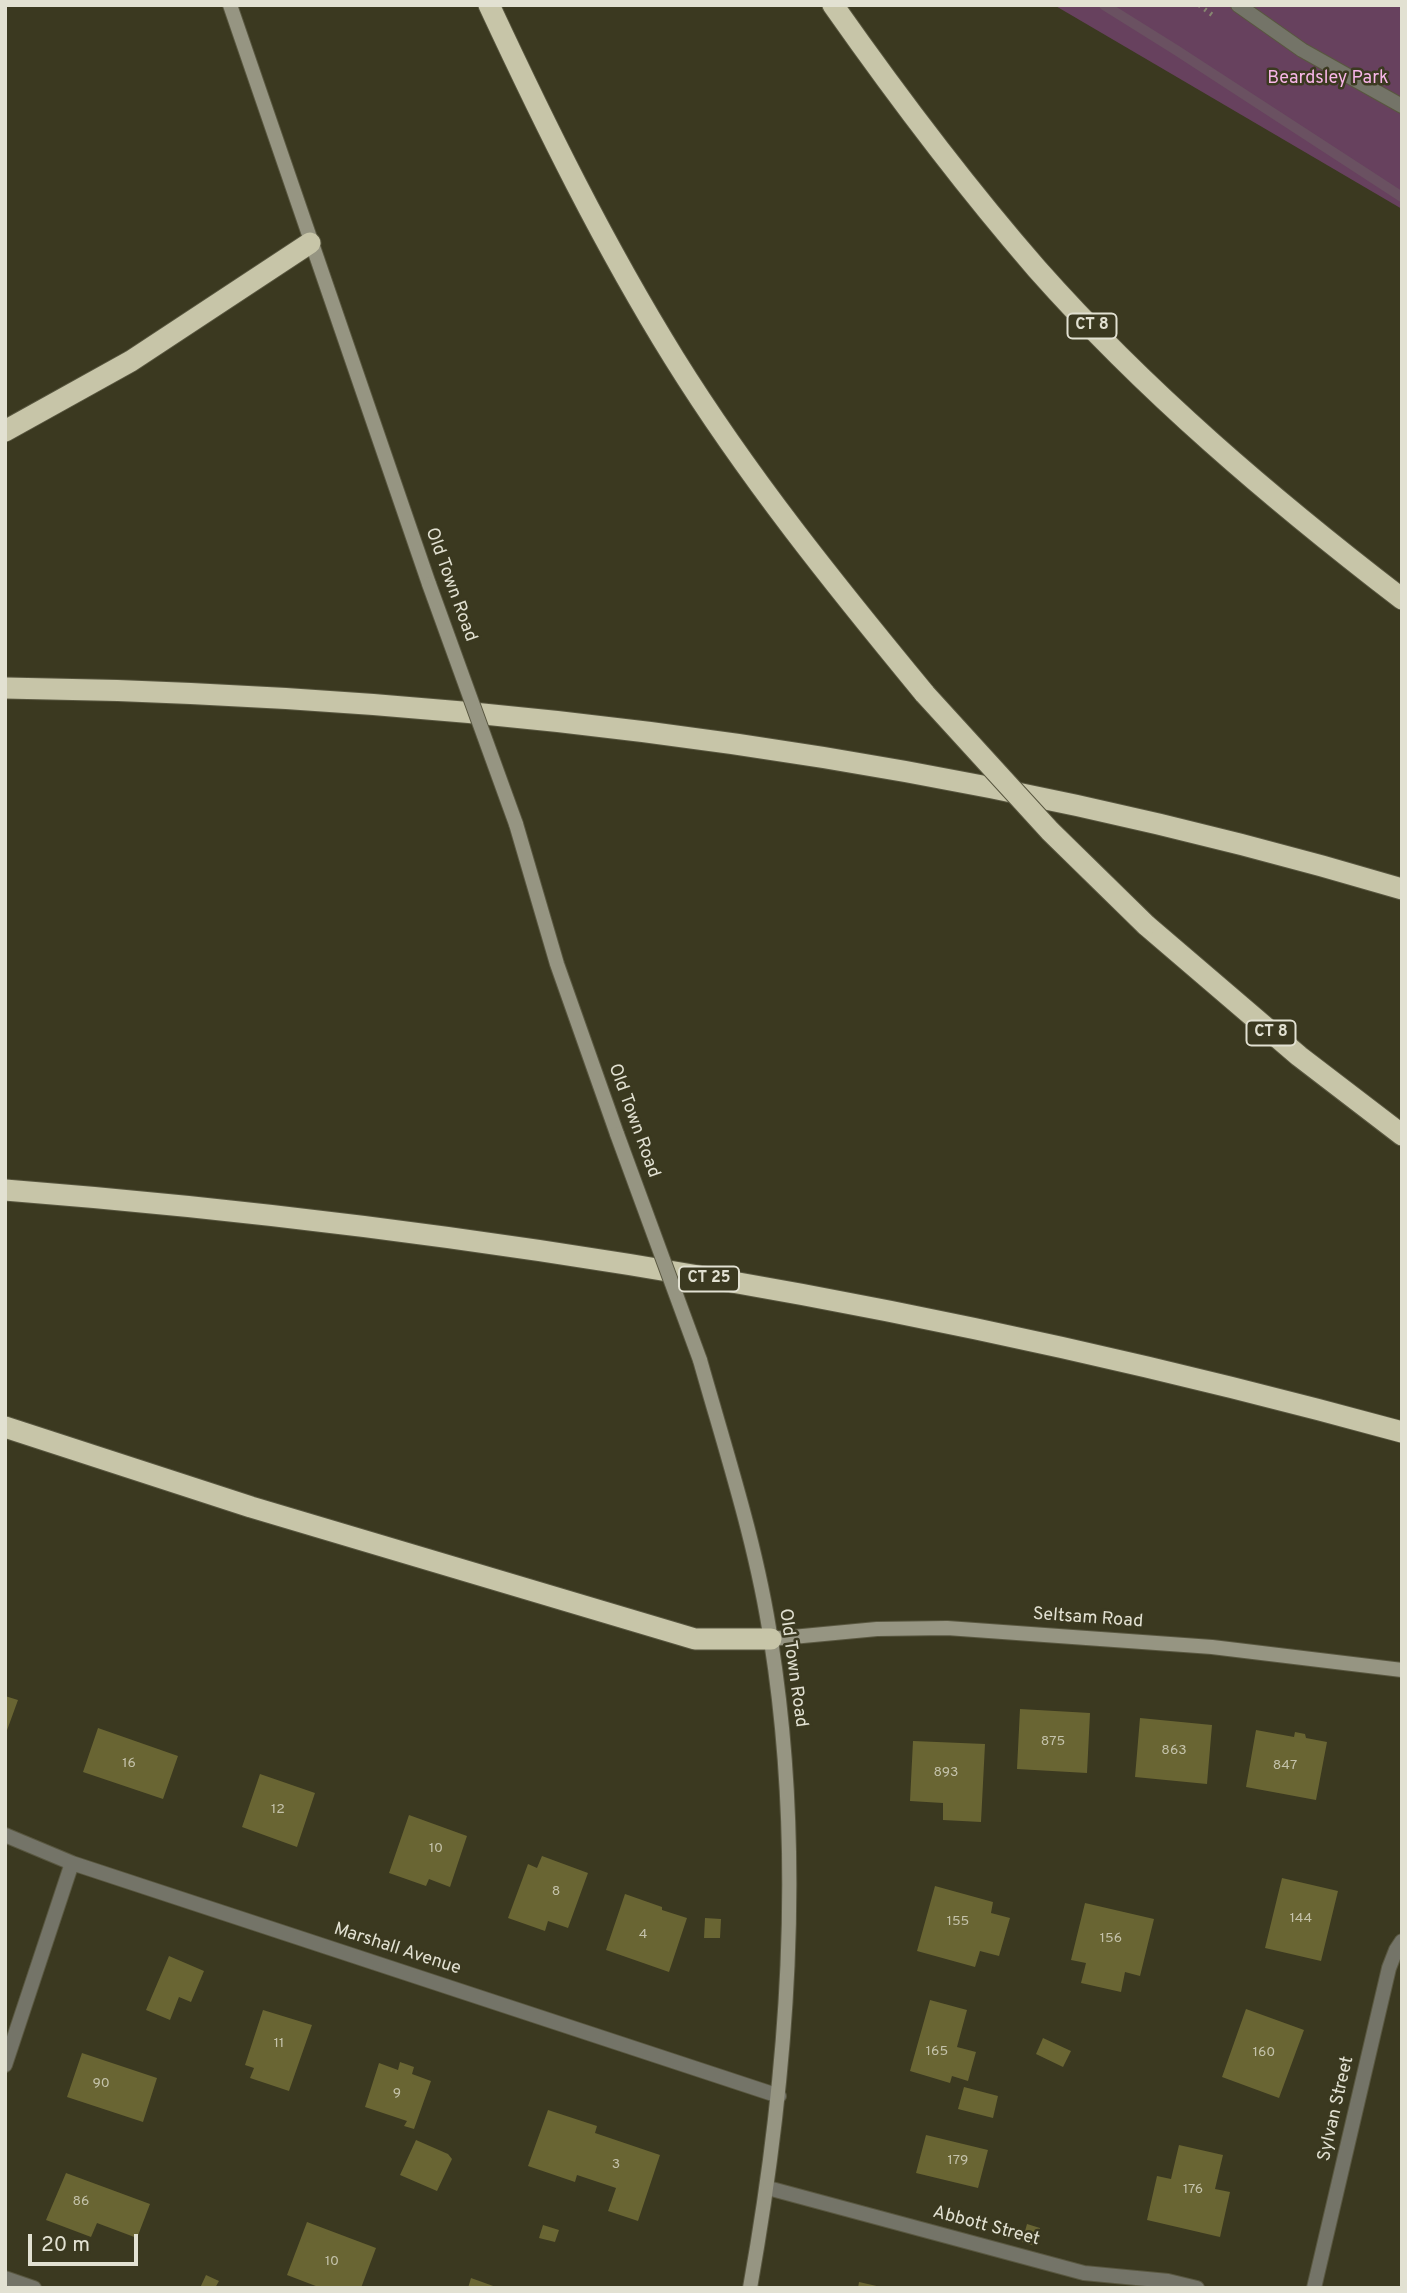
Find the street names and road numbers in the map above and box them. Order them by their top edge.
road number: CT 8 [1068,314,1116,338]
street label: Old Town Road [419,525,481,645]
road number: CT 8 [1246,1021,1296,1046]
street label: Old Town Road [602,1061,664,1181]
road number: CT 25 [679,1266,739,1292]
street label: Seltsam Road [1032,1604,1144,1634]
street label: Old Town Road [773,1607,811,1729]
street label: Marshall Avenue [331,1919,463,1981]
street label: Sylvan Street [1314,2054,1360,2164]
street label: Abbott Street [930,2202,1042,2252]

